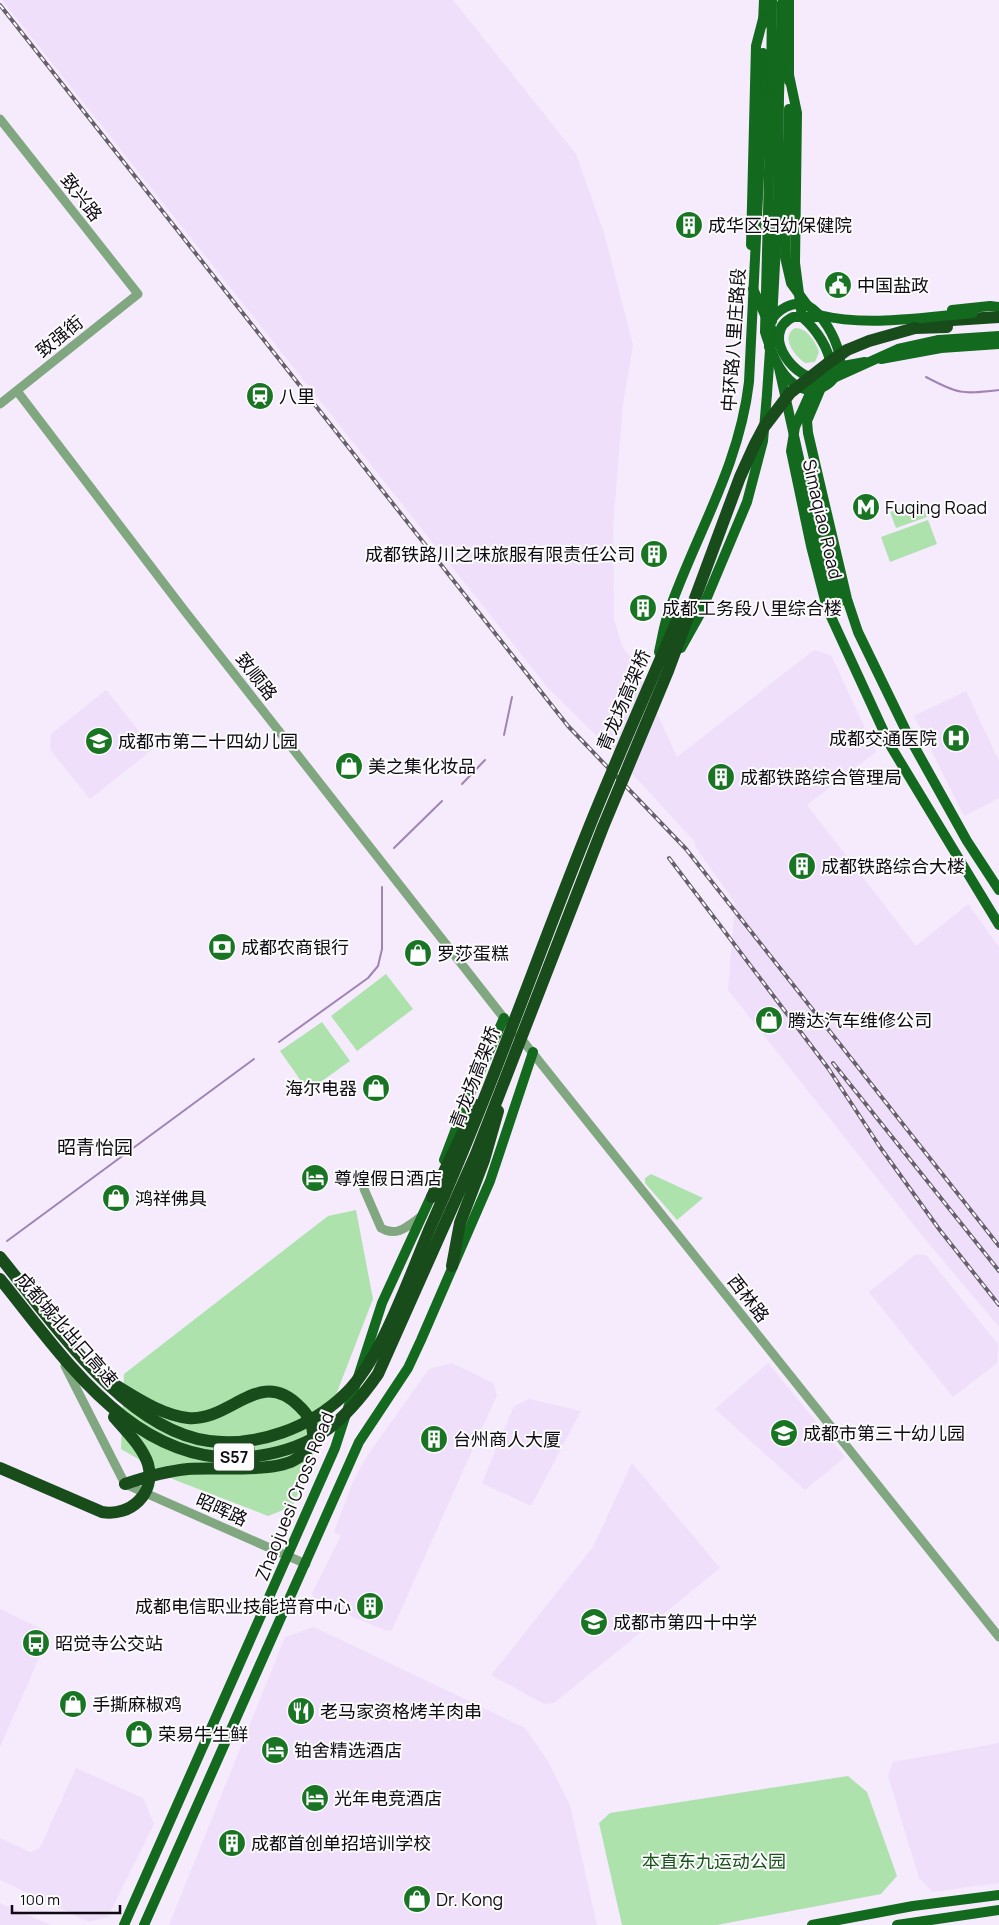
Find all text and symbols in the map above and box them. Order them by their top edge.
street label: 致兴路 [56,168,108,226]
building icon: 成华区妇幼保健院 [674,210,704,240]
place label: 成华区妇幼保健院 [708,213,852,237]
street label: 中环路八里庄路段 [716,267,750,413]
public building icon: 中国盐政 [823,270,853,300]
place label: 中国盐政 [857,273,929,297]
street label: 致强街 [30,310,88,362]
station icon: 八里 [245,381,275,411]
place label: 八里 [279,384,315,408]
street label: Simaqiao Road [798,457,848,581]
metro station icon: Fuqing Road [851,492,881,522]
place label: Fuqing Road [885,495,987,519]
building icon: 成都铁路川之味旅服有限责任公司 [639,539,669,569]
place label: 成都铁路川之味旅服有限责任公司 [365,542,635,566]
building icon: 成都工务段八里综合楼 [628,593,658,623]
place label: 成都工务段八里综合楼 [662,596,842,620]
street label: 青龙场高架桥 [591,646,655,754]
street label: 致顺路 [231,647,283,705]
hospital icon: 成都交通医院 [941,723,971,753]
school or university icon: 成都市第二十四幼儿园 [84,726,114,756]
place label: 成都交通医院 [829,726,937,750]
place label: 成都市第二十四幼儿园 [118,729,298,753]
shop icon: 美之集化妆品 [334,751,364,781]
place label: 美之集化妆品 [368,754,476,778]
building icon: 成都铁路综合管理局 [706,762,736,792]
place label: 成都铁路综合管理局 [740,765,902,789]
building icon: 成都铁路综合大楼 [787,851,817,881]
place label: 成都铁路综合大楼 [821,854,965,878]
bank icon: 成都农商银行 [207,932,237,962]
place label: 成都农商银行 [241,935,349,959]
shop icon: 罗莎蛋糕 [403,938,433,968]
place label: 罗莎蛋糕 [437,941,509,965]
shop icon: 腾达汽车维修公司 [754,1005,784,1035]
place label: 腾达汽车维修公司 [788,1008,932,1032]
street label: 青龙场高架桥 [443,1022,505,1132]
shop icon: 海尔电器 [361,1073,391,1103]
place label: 海尔电器 [285,1076,357,1100]
district label: 昭青怡园 [57,1134,133,1160]
hotel icon: 尊煌假日酒店 [300,1163,330,1193]
place label: 尊煌假日酒店 [334,1166,442,1190]
shop icon: 鸿祥佛具 [101,1183,131,1213]
place label: 鸿祥佛具 [135,1186,207,1210]
street label: 成都城北出口高速 [11,1267,123,1391]
street label: 西林路 [723,1269,775,1327]
street label: Zhaojuesi Cross Road [249,1408,339,1584]
school or university icon: 成都市第三十幼儿园 [769,1418,799,1448]
place label: 成都市第三十幼儿园 [803,1421,965,1445]
building icon: 台州商人大厦 [419,1424,449,1454]
place label: 台州商人大厦 [453,1427,561,1451]
road number: S57 [214,1444,254,1470]
street label: 昭晖路 [192,1487,252,1531]
building icon: 成都电信职业技能培育中心 [355,1591,385,1621]
place label: 成都电信职业技能培育中心 [135,1594,351,1618]
school or university icon: 成都市第四十中学 [579,1607,609,1637]
place label: 成都市第四十中学 [613,1610,757,1634]
bus stop icon: 昭觉寺公交站 [21,1628,51,1658]
place label: 昭觉寺公交站 [55,1631,163,1655]
shop icon: 手撕麻椒鸡 [58,1689,88,1719]
place label: 手撕麻椒鸡 [92,1692,182,1716]
restaurant icon: 老马家资格烤羊肉串 [286,1696,316,1726]
place label: 老马家资格烤羊肉串 [320,1699,482,1723]
shop icon: 荣易牛生鲜 [124,1719,154,1749]
place label: 荣易牛生鲜 [158,1722,248,1746]
hotel icon: 铂舍精选酒店 [260,1735,290,1765]
place label: 铂舍精选酒店 [294,1738,402,1762]
hotel icon: 光年电竞酒店 [300,1783,330,1813]
place label: 光年电竞酒店 [334,1786,442,1810]
building icon: 成都首创单招培训学校 [217,1828,247,1858]
place label: 成都首创单招培训学校 [251,1831,431,1855]
park label: 本直东九运动公园 [642,1849,786,1873]
scale bar [12,1882,120,1914]
shop icon: Dr. Kong [402,1884,432,1914]
place label: Dr. Kong [436,1887,503,1911]
text: 100 m [20,1889,60,1910]

